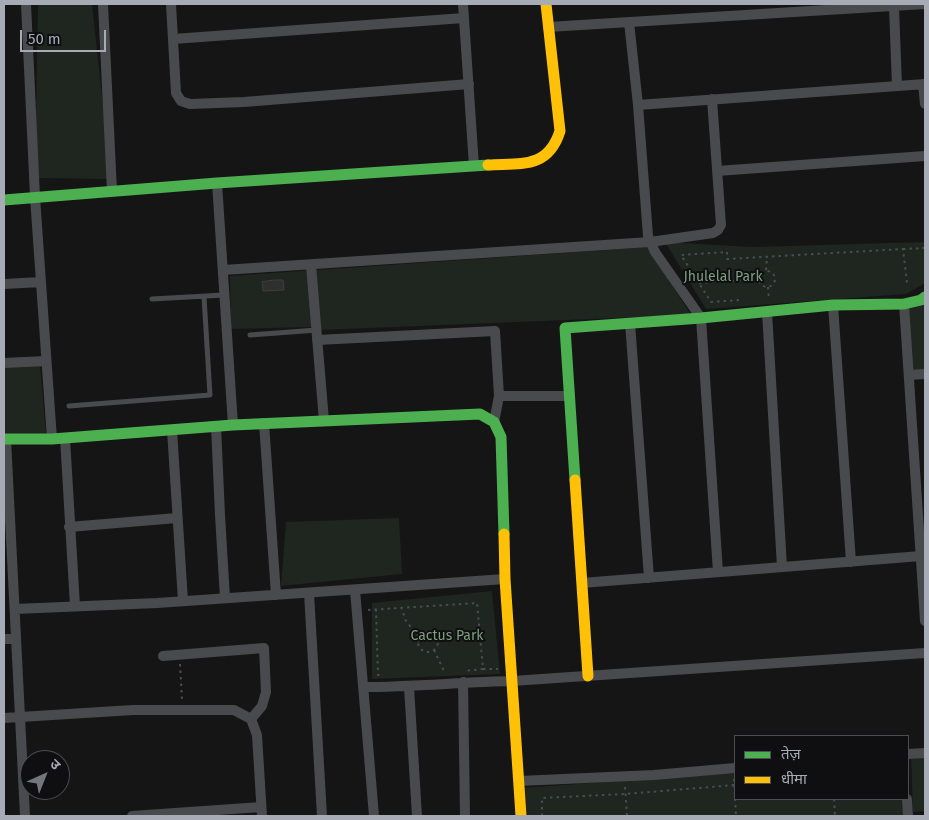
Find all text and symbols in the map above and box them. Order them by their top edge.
scale bar [22,20,109,52]
text: 50 m [28,30,61,48]
park label: Jhulelal Park [683,269,763,285]
park label: Cactus Park [410,628,484,644]
legend [734,735,909,800]
text: तेज़ [781,745,801,763]
north arrow [20,750,70,800]
text: उ [46,756,64,774]
text: धीमा [781,770,807,788]

